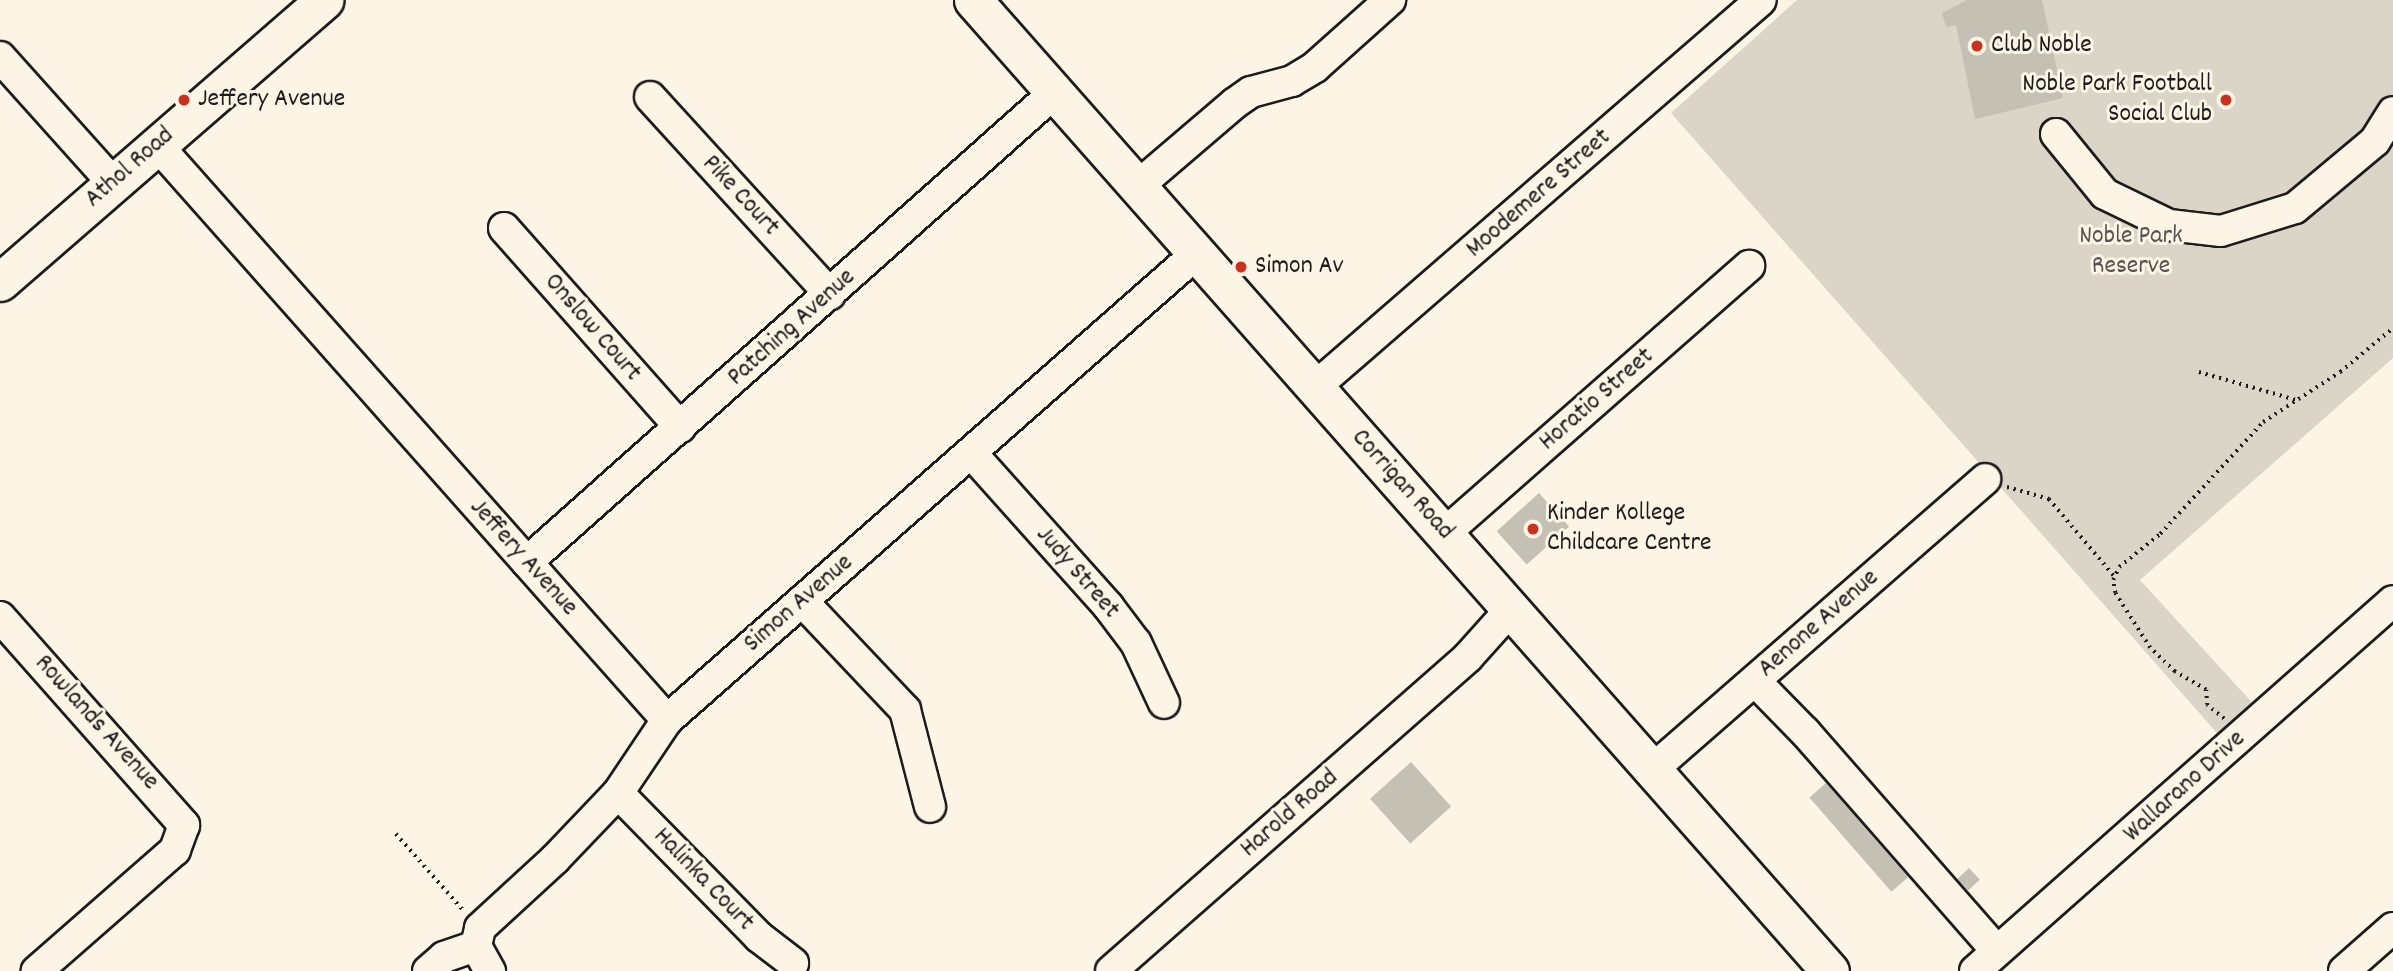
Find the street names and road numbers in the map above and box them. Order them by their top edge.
street label: Athol Road [79,121,181,215]
street label: Moodemere Street [1460,123,1618,265]
street label: Pike Court [695,149,785,243]
street label: Patching Avenue [722,262,862,394]
street label: Onslow Court [537,268,647,388]
street label: Horatio Street [1533,342,1661,458]
street label: Corrigan Road [1344,423,1460,547]
street label: Jeffery Avenue [462,493,584,623]
street label: Judy Street [1028,520,1126,626]
street label: Simon Avenue [738,548,860,660]
street label: Aenone Avenue [1752,563,1886,685]
street label: Rowlands Avenue [27,649,165,797]
street label: Wallarano Drive [2118,724,2252,850]
street label: Harold Road [1235,763,1345,865]
street label: Halinka Court [646,822,760,938]

